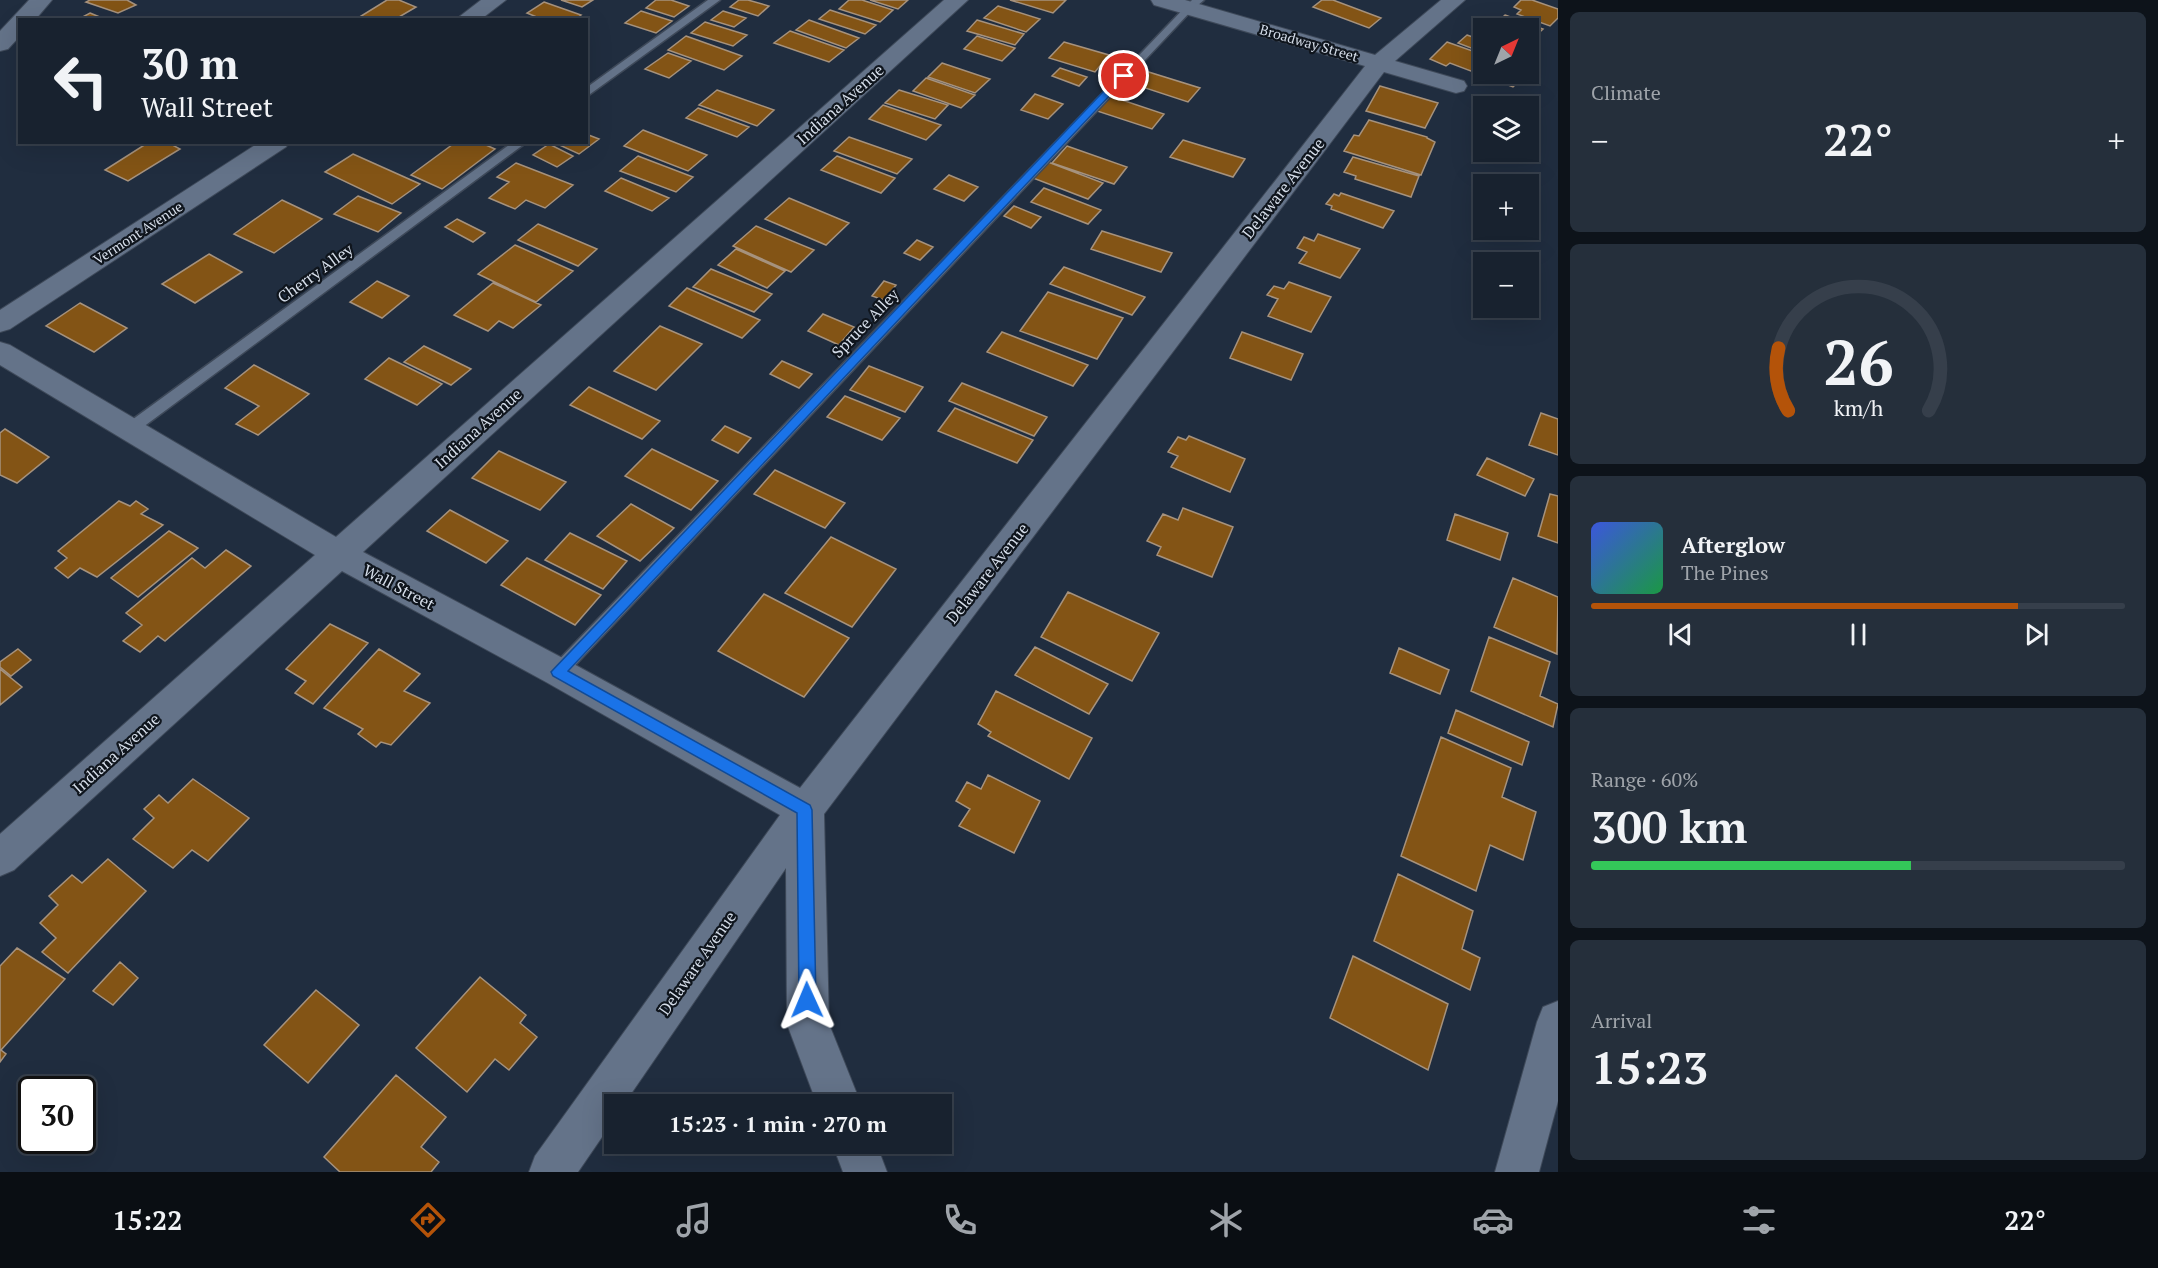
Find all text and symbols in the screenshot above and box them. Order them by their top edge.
north arrow [1473,18,1539,84]
map controls [1473,18,1539,318]
street label: Broadway Street [1258,19,1361,66]
text: 30 m [141,35,239,91]
icon: left [42,42,120,120]
pin [1098,50,1149,101]
street label: Indiana Avenue [792,59,888,149]
icon: arrive [1107,59,1140,92]
text: Climate [1591,79,1661,106]
text: Wall Street [141,89,273,125]
button: layers [1473,96,1539,162]
text: 22° [1823,109,1893,169]
text: − [1591,119,1609,162]
text: + [2107,119,2125,162]
street label: Delaware Avenue [1237,133,1329,243]
button: + [1473,174,1539,240]
street label: Vermont Avenue [89,197,186,269]
street label: Cherry Alley [273,238,358,308]
button: − [1473,252,1539,318]
street label: Spruce Alley [826,283,904,362]
text: 26 [1823,320,1893,403]
street label: Indiana Avenue [430,383,526,473]
text: km/h [1833,394,1883,422]
street label: Delaware Avenue [941,518,1033,628]
text: Afterglow [1681,530,1785,559]
street label: Wall Street [359,559,439,615]
text: The Pines [1681,559,1769,586]
icon: previous [1664,618,1697,651]
icon: pause [1842,618,1875,651]
icon: next [2020,618,2053,651]
street label: Indiana Avenue [68,708,164,798]
text: Range · 60% [1591,766,1698,793]
text: 300 km [1591,796,1747,856]
street label: Delaware Avenue [653,907,741,1019]
position arrow [775,968,839,1032]
text: Arrival [1591,1007,1652,1034]
text: 15:23 [1591,1037,1708,1097]
speed limit sign: 30 [18,1076,96,1154]
text: 15:23 · 1 min · 270 m [669,1109,887,1138]
icon: directions [407,1199,449,1241]
icon: music [673,1199,715,1241]
icon: phone [939,1199,981,1241]
icon: climate [1205,1199,1247,1241]
icon: car [1472,1199,1514,1241]
icon: filters [1738,1199,1780,1241]
text: 15:22 [112,1202,182,1238]
text: 22° [2004,1202,2046,1238]

